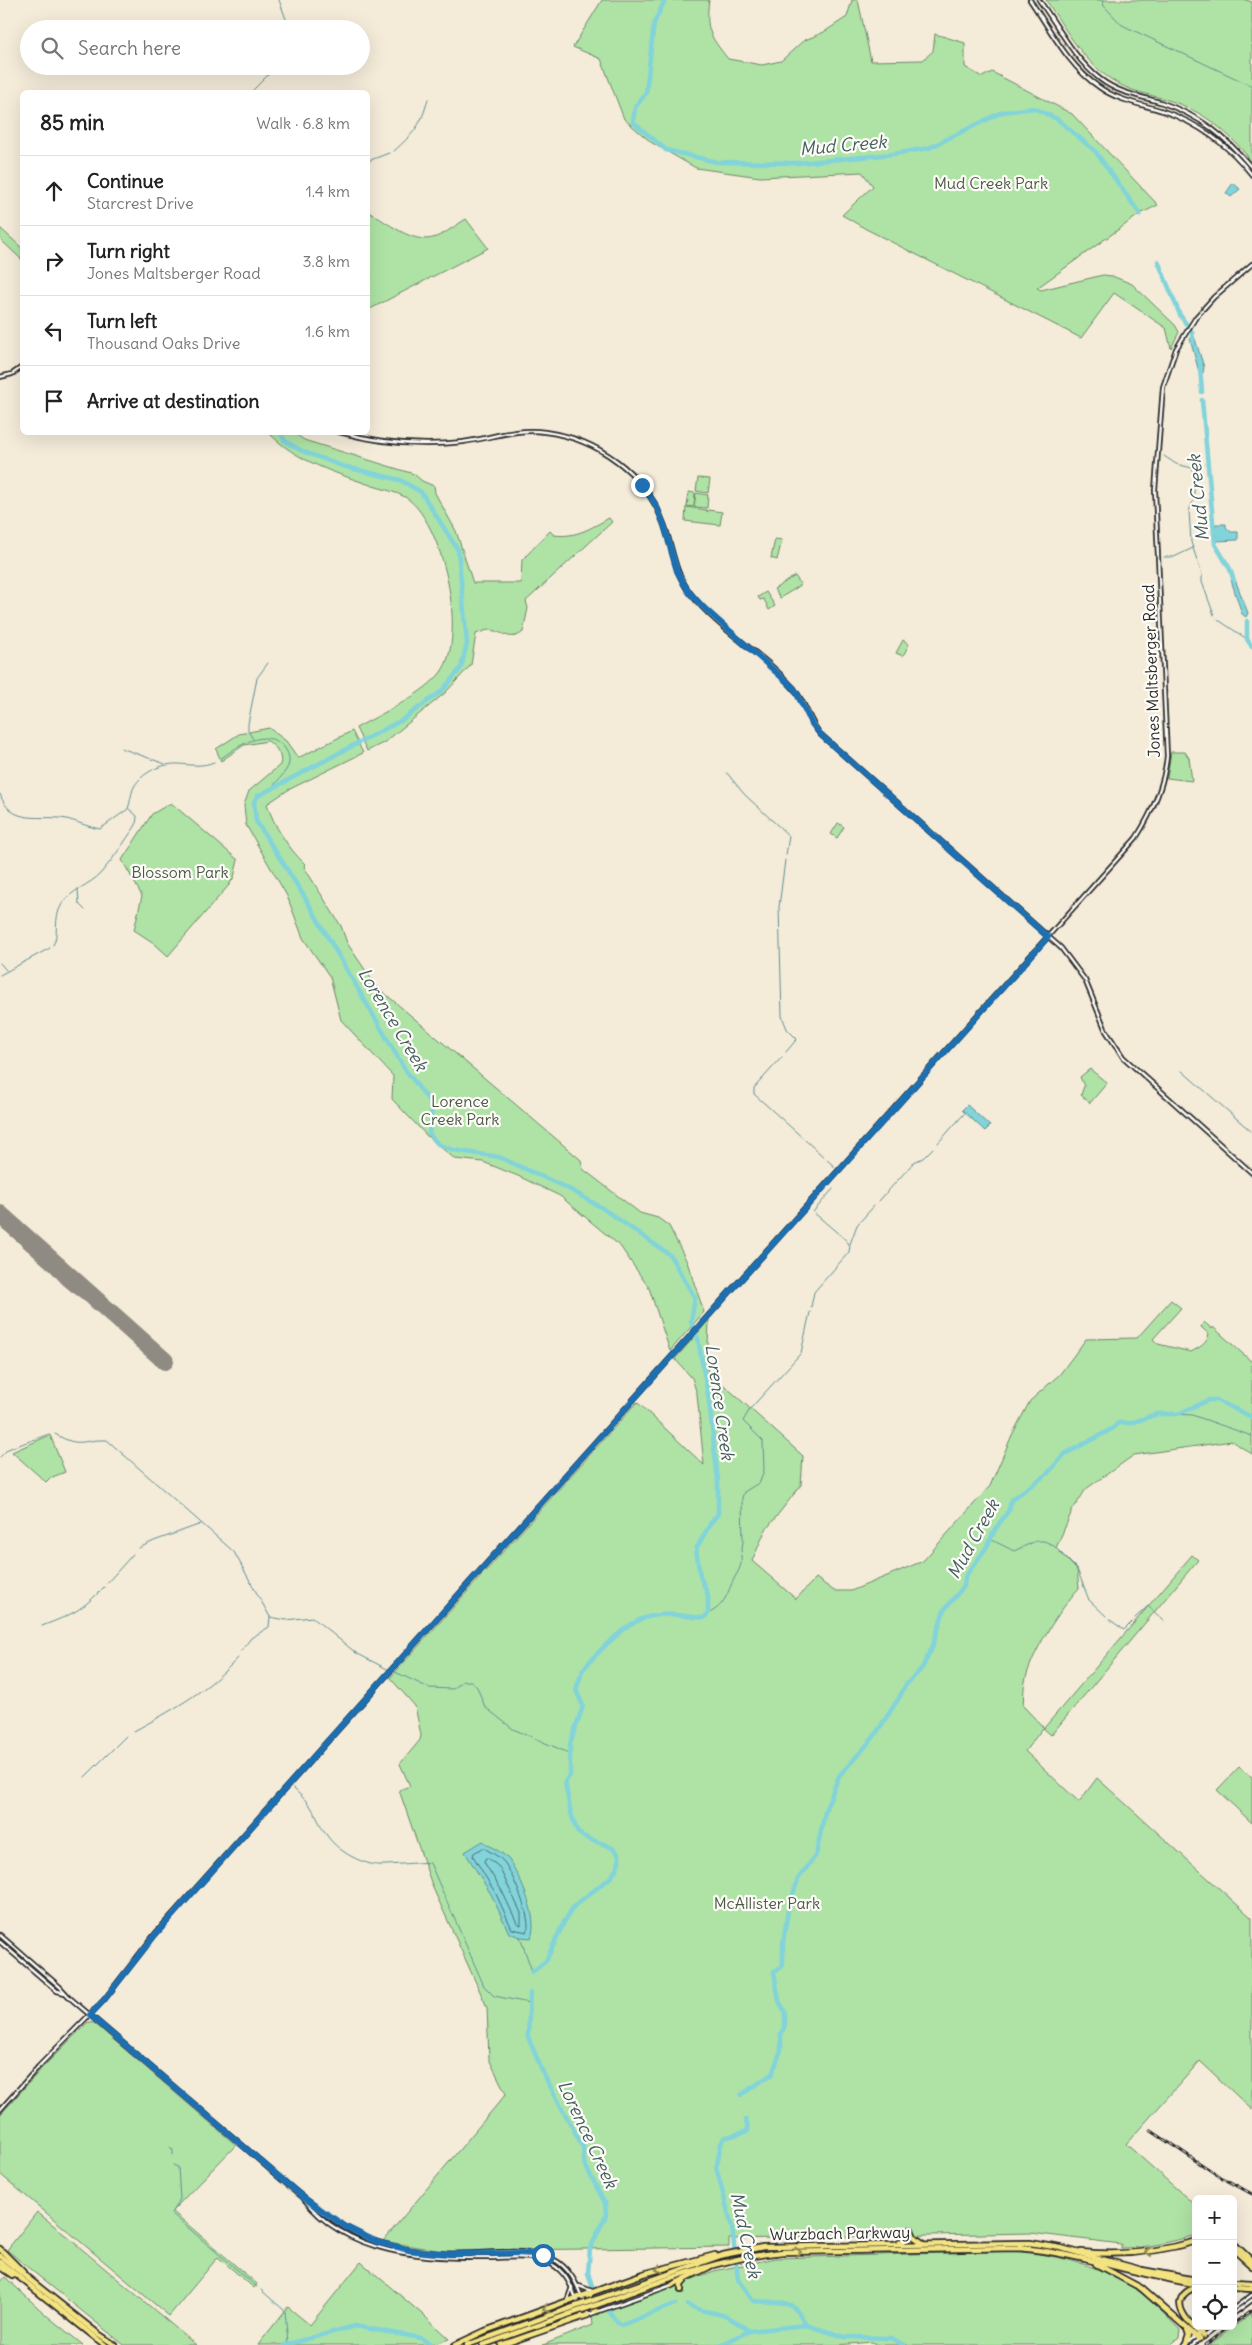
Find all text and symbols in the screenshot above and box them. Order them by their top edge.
search box [20,20,370,75]
icon: search [38,34,66,62]
text: Search here [78,36,181,60]
text: 85 min [40,109,104,136]
text: Walk · 6.8 km [256,113,350,133]
water label: Mud Creek [799,130,889,160]
text: Continue [87,169,164,193]
park label: Mud Creek Park [934,173,1048,193]
icon: ahead [40,177,68,205]
text: 1.4 km [305,181,350,201]
text: Starcrest Drive [87,193,194,213]
text: Turn right [87,239,170,263]
icon: right [40,247,68,275]
text: 3.8 km [302,251,350,271]
text: Jones Maltsberger Road [87,263,261,283]
text: Turn left [87,309,157,333]
icon: left [40,317,68,345]
text: 1.6 km [305,321,350,341]
text: Thousand Oaks Drive [87,333,240,353]
icon: arrive [40,387,68,415]
text: Arrive at destination [87,389,260,413]
water label: Mud Creek [1182,452,1214,542]
route end [631,474,654,497]
street label: Jones Maltsberger Road [1138,584,1164,758]
park label: Blossom Park [131,862,229,882]
water label: Lorence Creek [353,963,434,1076]
park label: Lorence Creek Park [421,1091,499,1129]
water label: Lorence Creek [700,1343,740,1463]
water label: Mud Creek [942,1494,1005,1583]
park label: McAllister Park [714,1893,820,1913]
water label: Lorence Creek [553,2076,624,2193]
water label: Mud Creek [726,2190,767,2282]
map controls [1192,2195,1237,2330]
button: + [1192,2195,1237,2240]
street label: Wurzbach Parkway [770,2222,910,2244]
button: − [1192,2240,1237,2285]
route start [532,2244,555,2267]
one-way arrow [1144,2246,1152,2257]
one-way arrow [794,2247,802,2257]
one-way arrow [655,2264,664,2274]
button: locate [1192,2285,1237,2330]
one-way arrow [543,2303,551,2313]

